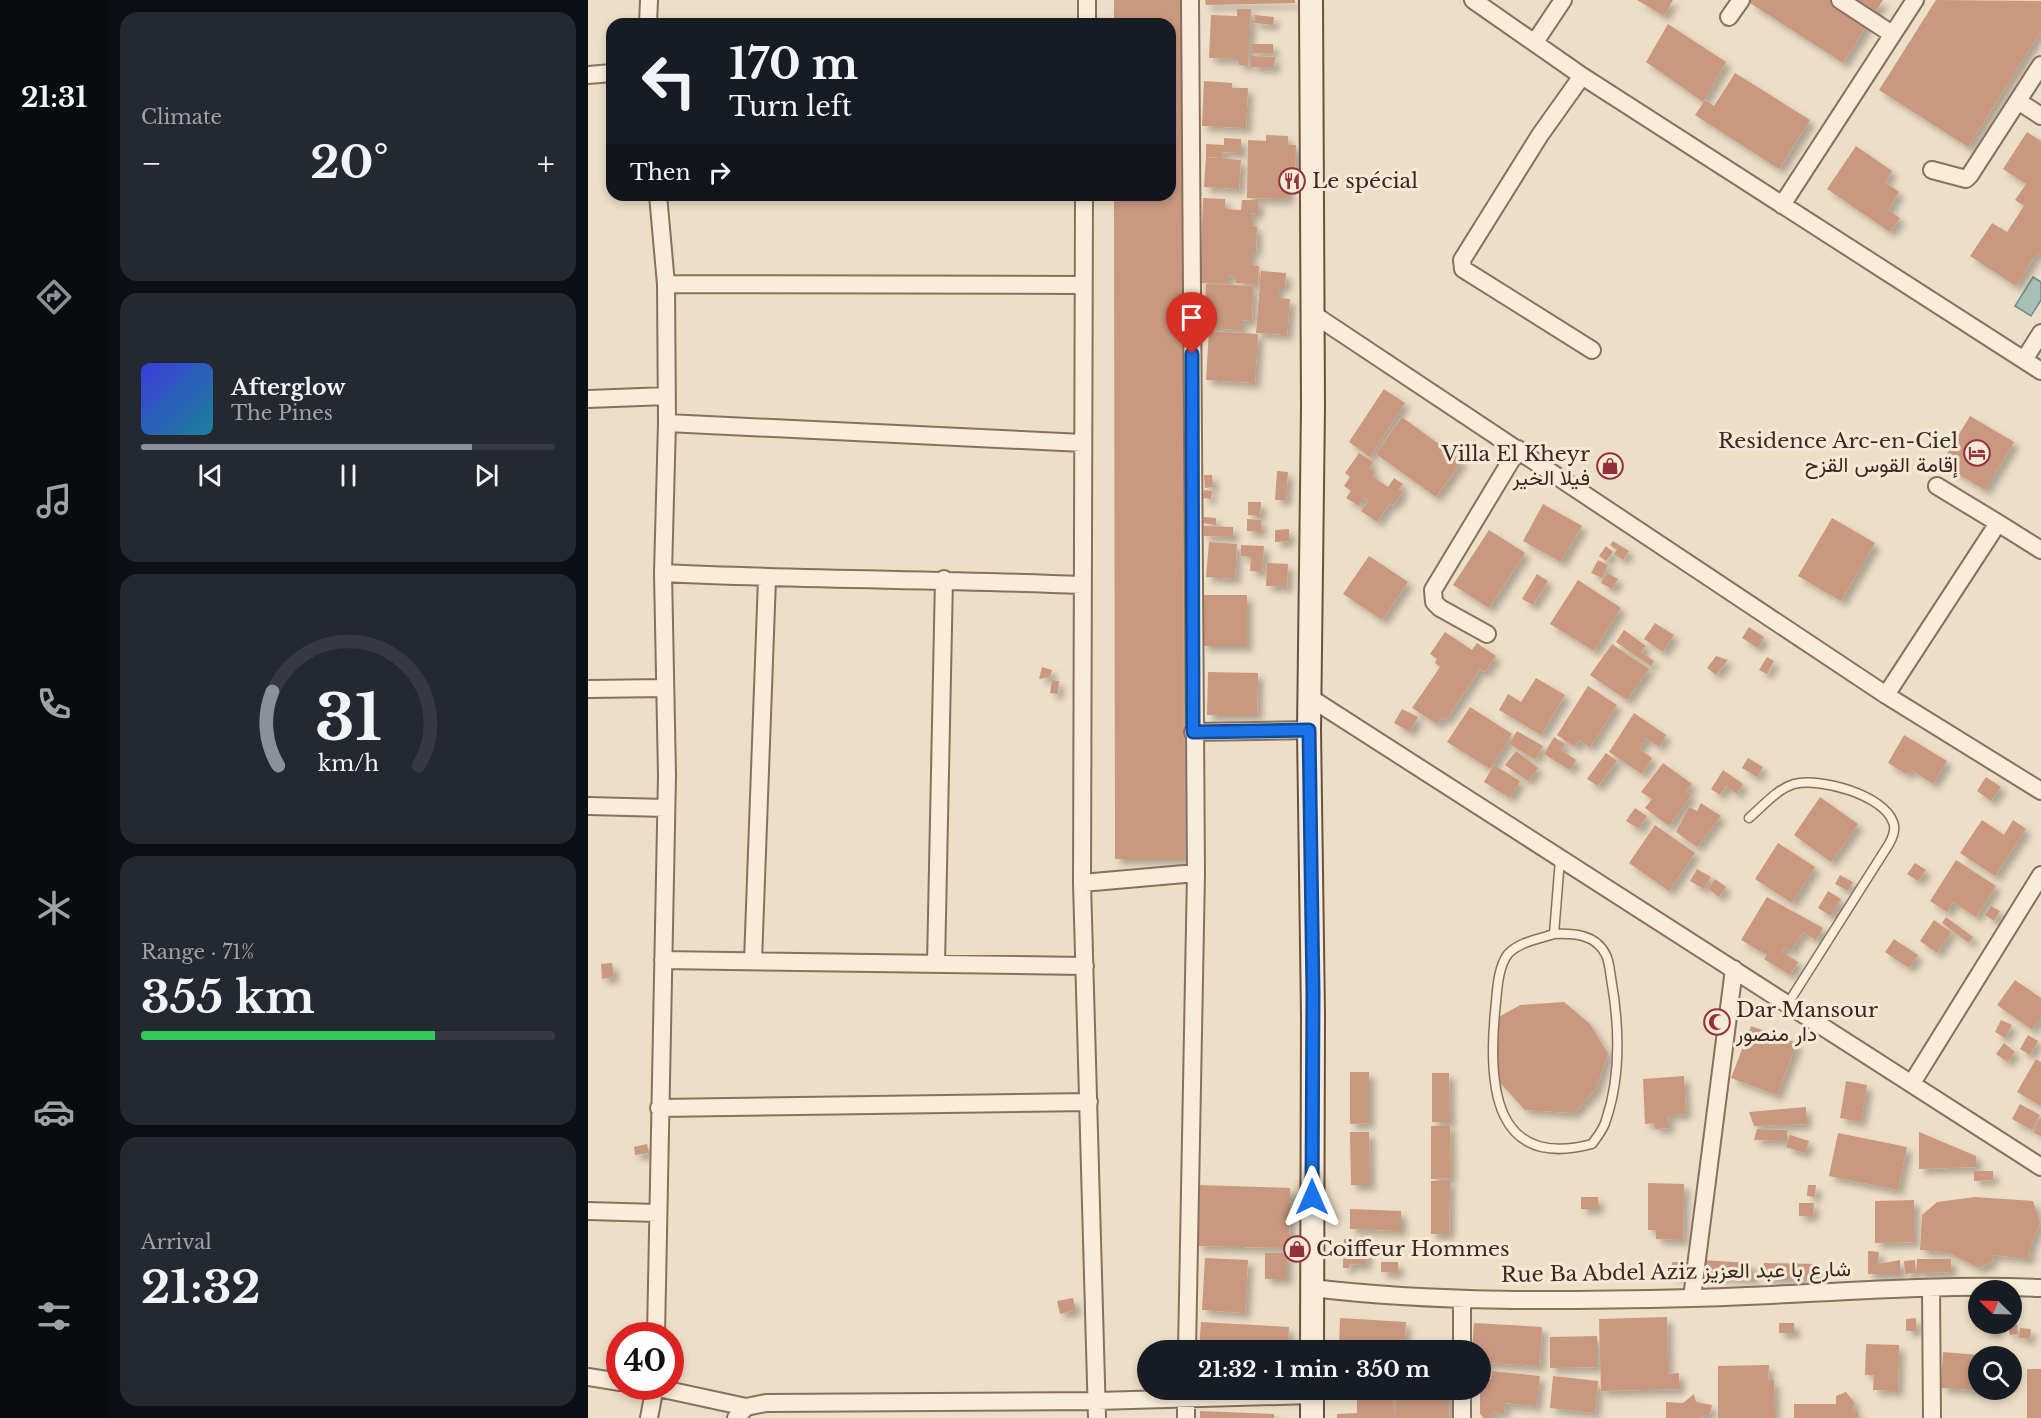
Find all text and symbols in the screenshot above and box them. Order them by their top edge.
text: 170 m [729,38,858,90]
icon: left [630,42,708,120]
text: 21:31 [21,81,87,114]
text: Turn left [729,90,852,123]
text: Climate [141,105,222,129]
text: 20° [310,134,389,190]
text: − [141,143,162,184]
text: + [537,143,555,184]
icon: right [703,156,736,189]
text: Then [630,159,691,186]
restaurant icon: Le spécial [1277,166,1307,196]
place label: Le spécial [1312,168,1418,194]
icon: directions [33,276,75,318]
pin [1166,292,1217,354]
icon: arrive [1175,301,1208,334]
text: Afterglow [231,374,346,401]
text: The Pines [231,401,333,425]
place label: Residence Arc-en-Ciel إقامة القوس القزح [1718,428,1958,479]
hotel icon: Residence Arc-en-Ciel إقامة القوس القزح [1962,438,1992,468]
place label: Villa El Kheyr فيلا الخير [1440,441,1590,491]
shop icon: Villa El Kheyr فيلا الخير [1595,451,1625,481]
icon: previous [194,459,227,492]
icon: pause [332,459,365,492]
icon: next [470,459,503,492]
icon: music [33,480,75,522]
text: 31 [315,679,381,757]
icon: phone [33,683,75,725]
text: km/h [318,750,379,777]
icon: climate [33,887,75,929]
text: Range · 71% [141,940,255,964]
text: 355 km [141,969,315,1025]
place label: Dar Mansour دار منصور [1735,997,1878,1047]
mosque icon: Dar Mansour دار منصور [1702,1007,1732,1037]
icon: car [33,1091,75,1133]
position arrow [1280,1165,1344,1229]
text: Arrival [141,1230,212,1254]
shop icon: Coiffeur Hommes [1282,1234,1312,1264]
place label: Coiffeur Hommes [1316,1236,1510,1262]
street label: Rue Ba Abdel Aziz شارع با عبد العزيز [1501,1256,1851,1289]
text: 21:32 [141,1259,261,1315]
north arrow [1968,1280,2022,1334]
map controls [1968,1280,2022,1400]
icon: filters [33,1295,75,1337]
speed limit sign: 40 [606,1322,684,1400]
button: search [1968,1346,2022,1400]
text: 21:32 · 1 min · 350 m [1198,1356,1430,1383]

